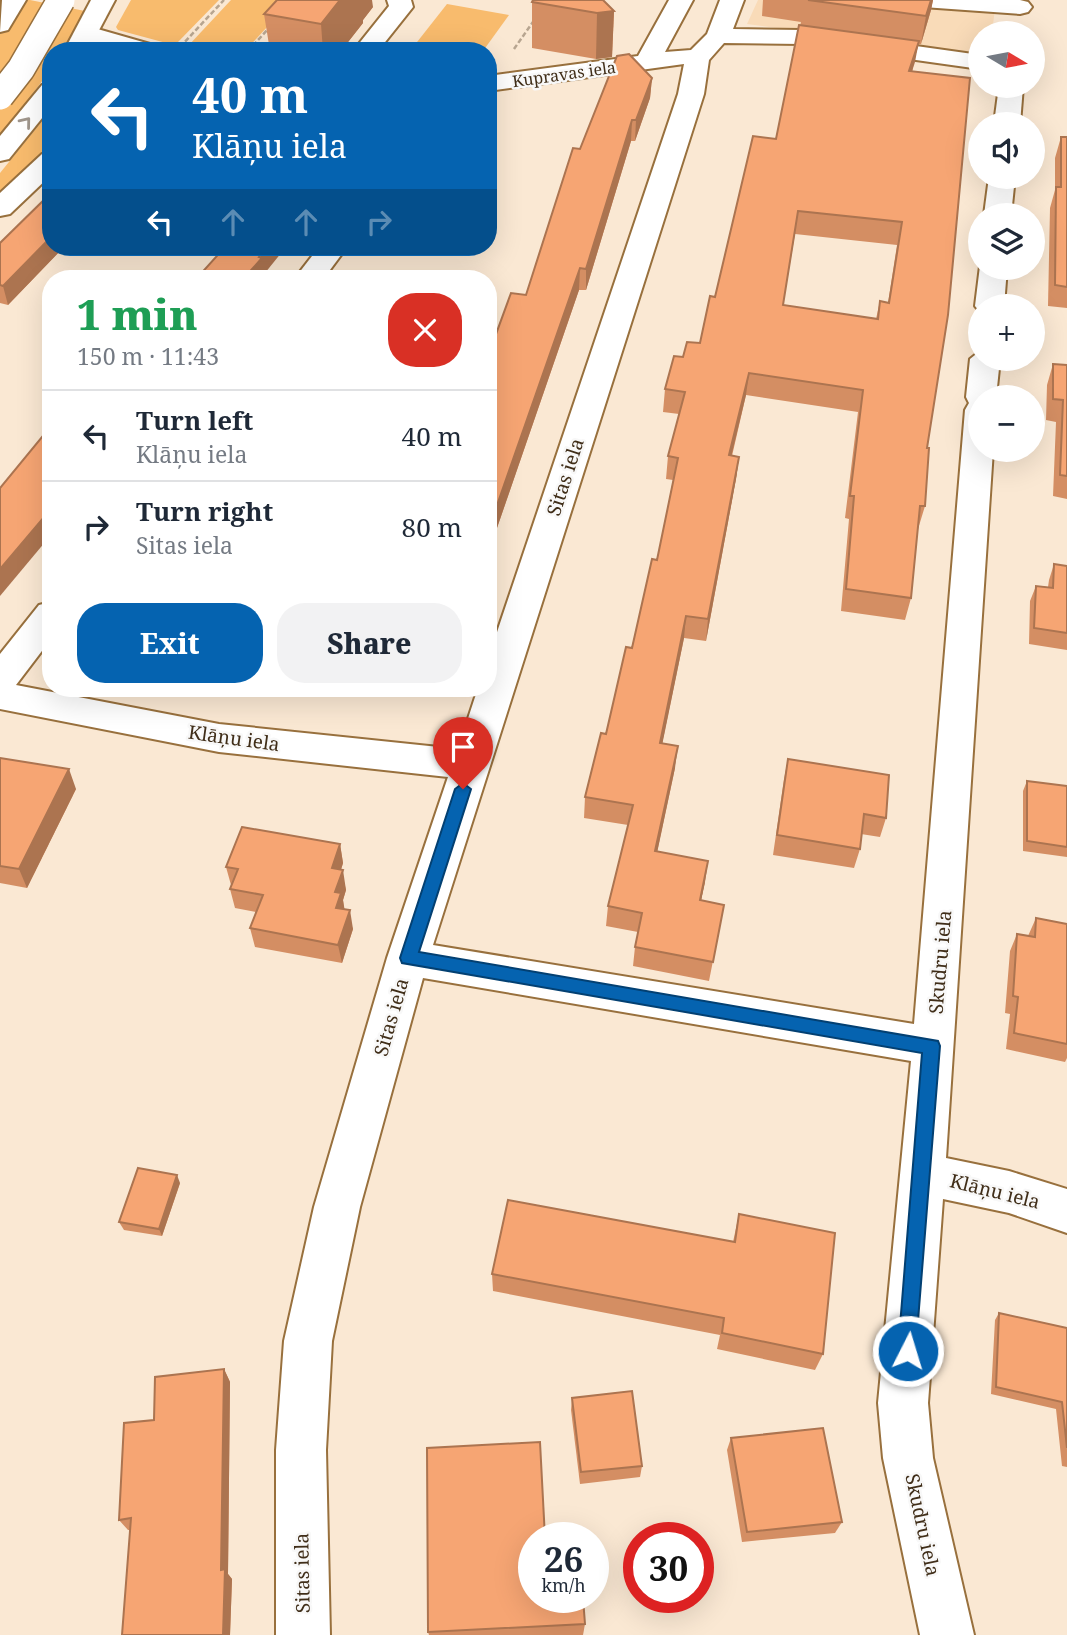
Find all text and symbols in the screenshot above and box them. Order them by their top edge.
north arrow [968,21,1045,98]
map controls [968,21,1045,462]
street label: Kupravas iela [511,56,617,92]
text: 40 m [192,61,308,127]
icon: left [77,70,168,161]
button: sound [968,112,1045,189]
one-way arrow [18,117,30,130]
text: Klāņu iela [192,124,347,167]
icon: left [141,203,179,241]
icon: ahead [214,203,252,241]
icon: ahead [287,203,325,241]
icon: right [360,203,398,241]
button: layers [968,203,1045,280]
text: 1 min [77,285,198,342]
button: close [388,293,462,367]
button: + [968,294,1045,371]
text: 150 m · 11:43 [77,340,219,372]
button: − [968,385,1045,462]
text: Turn left [136,402,253,438]
icon: left [77,417,115,455]
text: 40 m [402,418,462,454]
street label: Sitas iela [540,435,590,519]
text: Klāņu iela [136,438,247,470]
text: Turn right [136,493,273,529]
icon: right [77,508,115,546]
text: 80 m [402,509,462,545]
text: Sitas iela [136,529,233,561]
button: Exit [77,603,263,683]
button: Share [277,603,462,683]
pin [433,717,493,789]
street label: Klāņu iela [187,719,281,757]
icon: arrive [444,728,482,766]
street label: Skudru iela [923,909,957,1015]
street label: Sitas iela [367,975,415,1059]
street label: Klāņu iela [947,1167,1043,1215]
position arrow [871,1314,945,1388]
street label: Skudru iela [899,1471,947,1579]
speed limit sign: 30 [623,1522,714,1613]
street label: Sitas iela [288,1533,316,1613]
text: 26 [544,1535,583,1582]
text: km/h [541,1573,586,1597]

